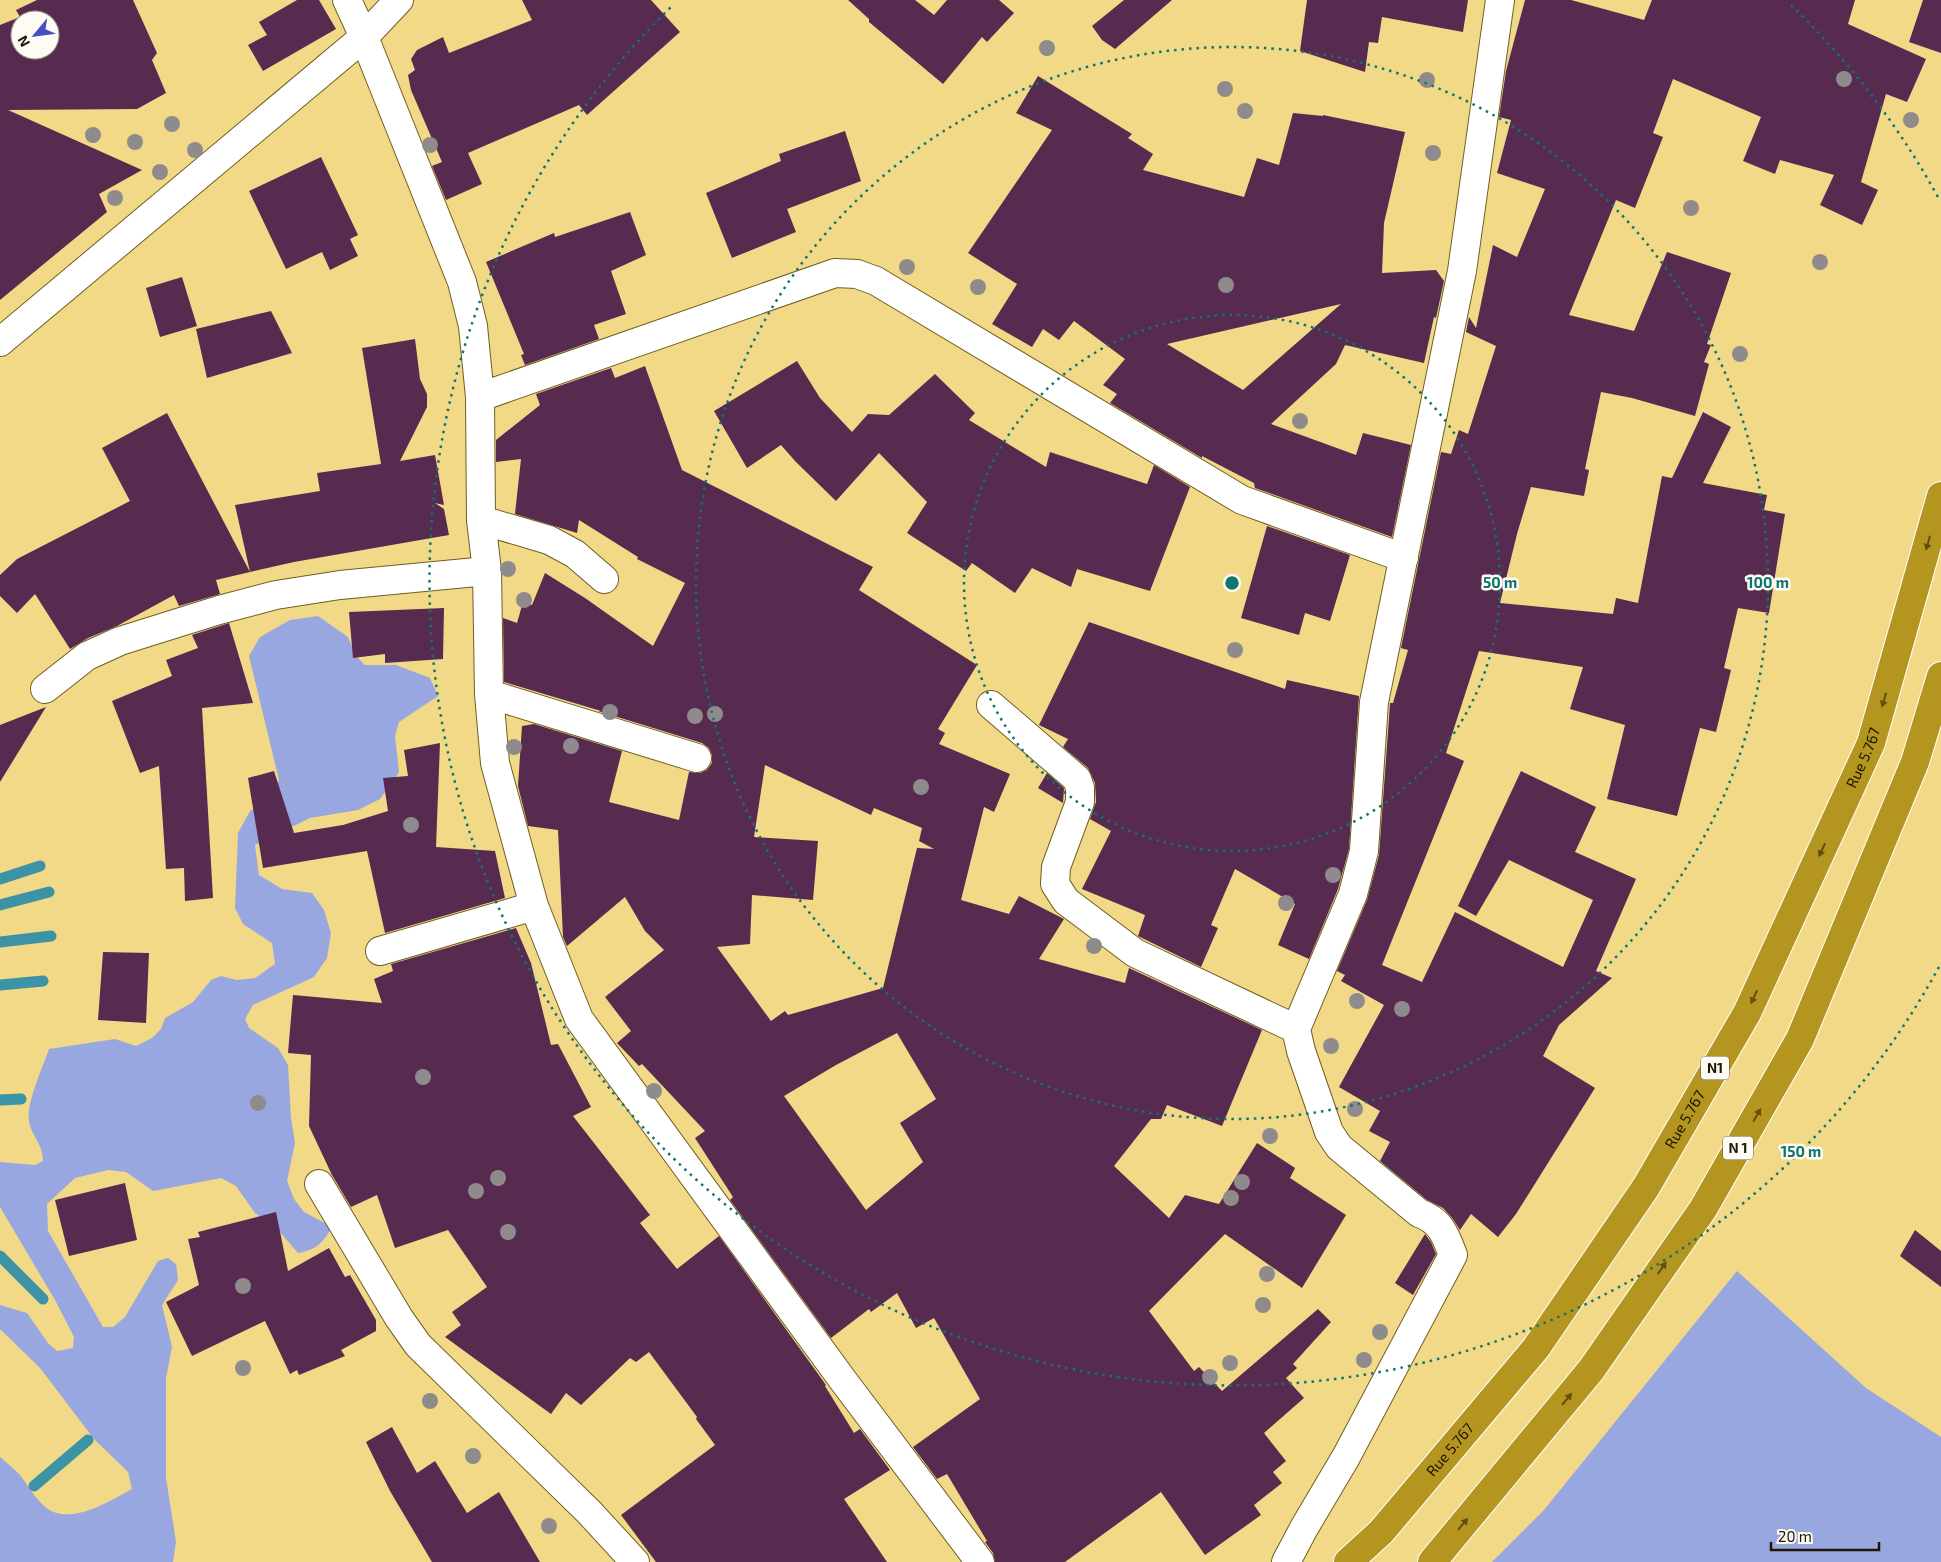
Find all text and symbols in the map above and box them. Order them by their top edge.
north arrow [10,10,60,60]
text: N [13,33,33,50]
one-way arrow [1924,536,1932,551]
text: 50 m [1483,573,1517,591]
text: 100 m [1747,573,1789,591]
centre of rings [1223,574,1241,592]
one-way arrow [1879,692,1887,707]
street label: Rue 5.767 [1842,725,1883,790]
one-way arrow [1818,843,1826,857]
one-way arrow [1750,990,1758,1004]
road number: N1 [1701,1056,1729,1080]
street label: Rue 5.767 [1660,1087,1708,1151]
one-way arrow [1752,1108,1761,1121]
road number: N 1 [1723,1136,1753,1160]
text: 150 m [1781,1142,1821,1160]
one-way arrow [1657,1261,1667,1275]
one-way arrow [1562,1393,1573,1406]
street label: Rue 5.767 [1422,1419,1477,1480]
one-way arrow [1458,1518,1469,1531]
scale bar [1771,1520,1878,1552]
text: 20 m [1778,1527,1812,1545]

